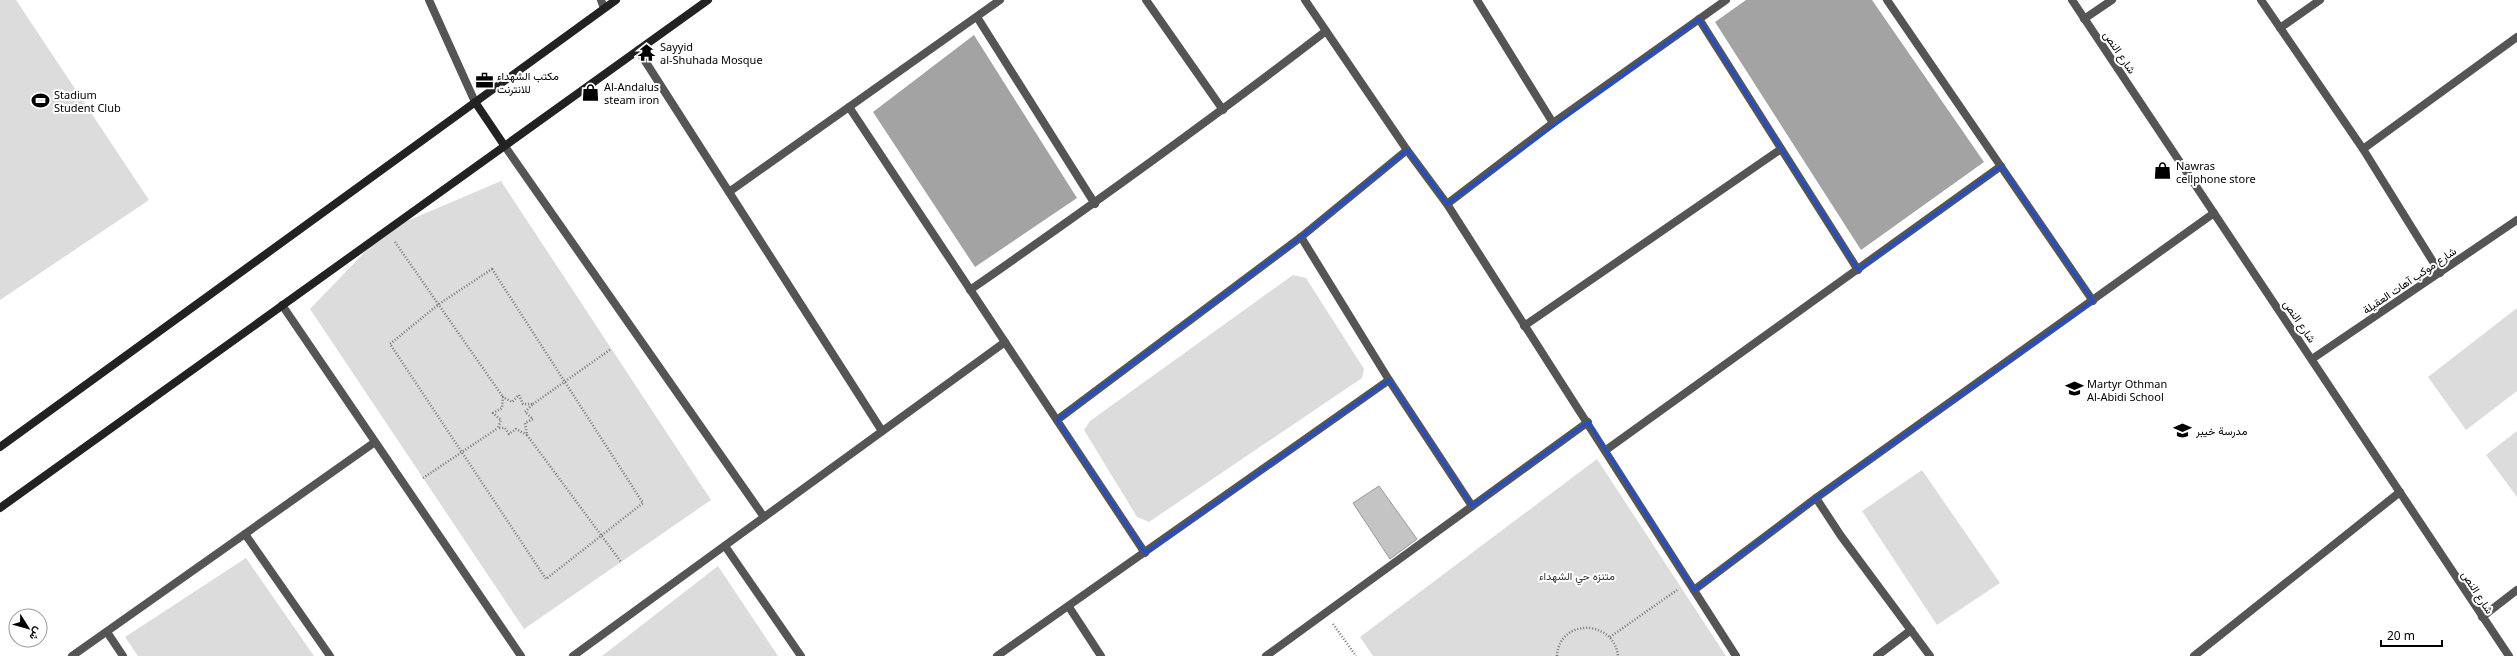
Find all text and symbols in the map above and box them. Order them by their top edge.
street label: شارع النص [2099,28,2140,77]
place label: Sayyid al-Shuhada Mosque [660,39,763,67]
temple icon: Sayyid al-Shuhada Mosque [637,42,657,62]
place label: مكتب الشهداء للانترنت [497,68,559,96]
office icon: مكتب الشهداء للانترنت [474,71,494,91]
place label: Al-Andalus steam iron [604,79,659,107]
shop icon: Al-Andalus steam iron [581,82,601,102]
place label: Stadium Student Club [54,87,121,115]
sports icon: Stadium Student Club [31,90,51,110]
place label: Nawras cellphone store [2176,158,2256,186]
shop icon: Nawras cellphone store [2153,161,2173,181]
street label: شارع موكب آهات العقيلة [2359,243,2460,318]
street label: شارع النص [2279,297,2320,346]
place label: Martyr Othman Al-Abidi School [2087,376,2167,404]
school or university icon: Martyr Othman Al-Abidi School [2064,379,2084,399]
school or university icon: مدرسة خيبر [2173,420,2193,440]
place label: مدرسة خيبر [2195,423,2247,438]
park label: متنزه حي الشهداء [1539,568,1615,586]
street label: شارع النص [2458,568,2498,617]
north arrow [8,608,48,648]
scale bar [2381,622,2442,648]
text: ش [26,625,46,644]
text: 20 m [2387,627,2415,644]

